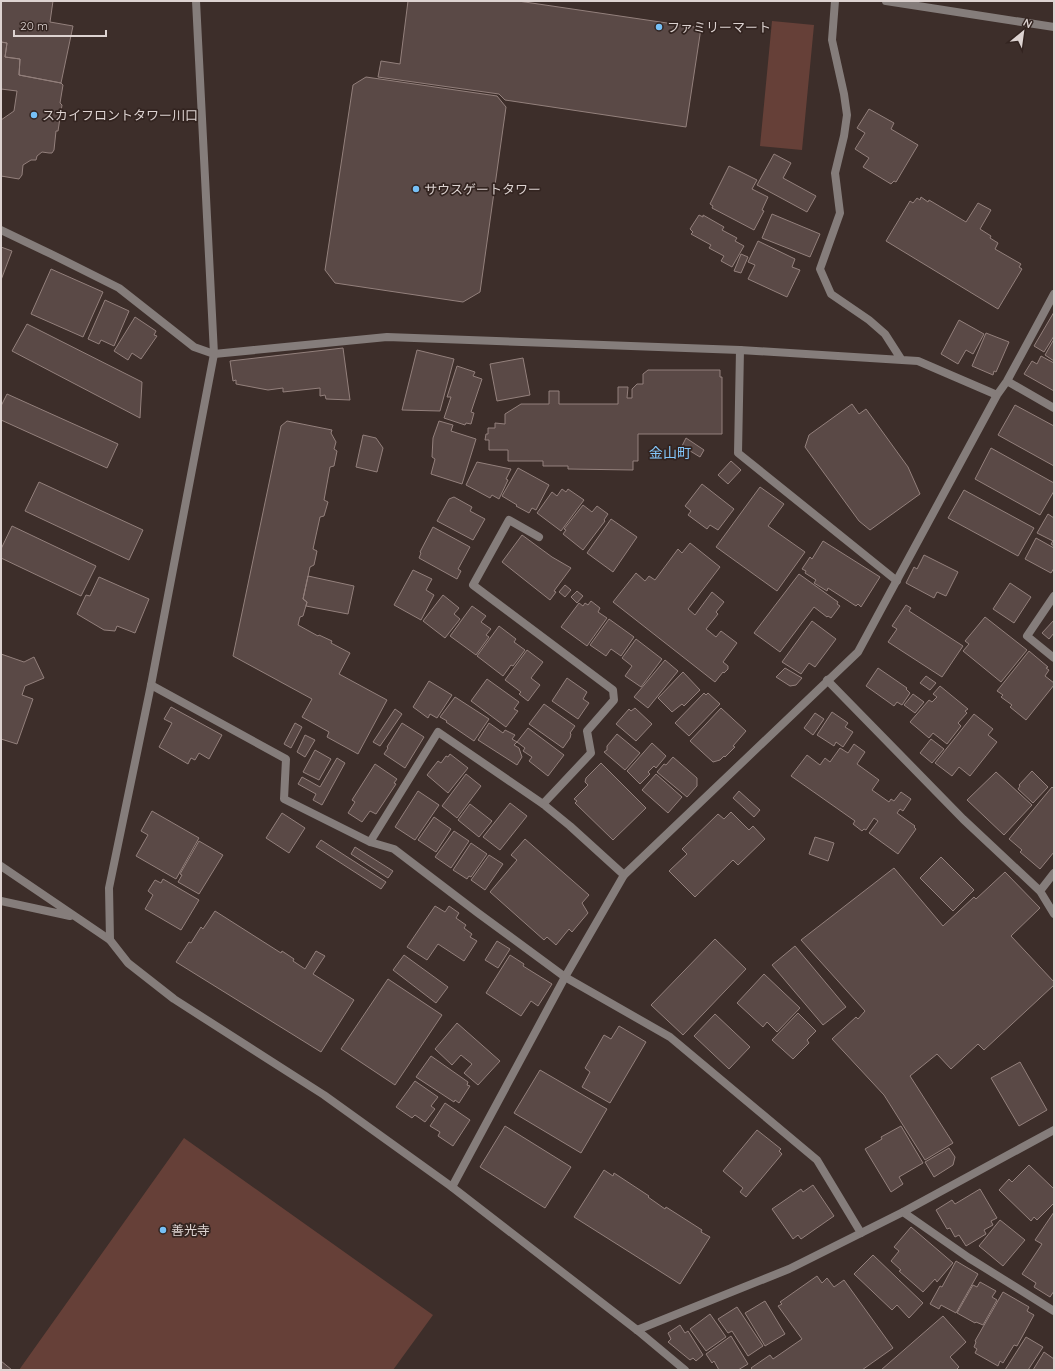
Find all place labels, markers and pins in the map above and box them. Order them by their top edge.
place label: ファミリーマート [667,19,771,35]
marker: ファミリーマート [654,22,664,32]
place label: スカイフロントタワー川口 [42,107,198,123]
marker: スカイフロントタワー川口 [29,110,39,120]
place label: サウスゲートタワー [424,181,541,197]
marker: サウスゲートタワー [411,184,421,194]
place label: 善光寺 [171,1222,210,1238]
marker: 善光寺 [158,1225,168,1235]

